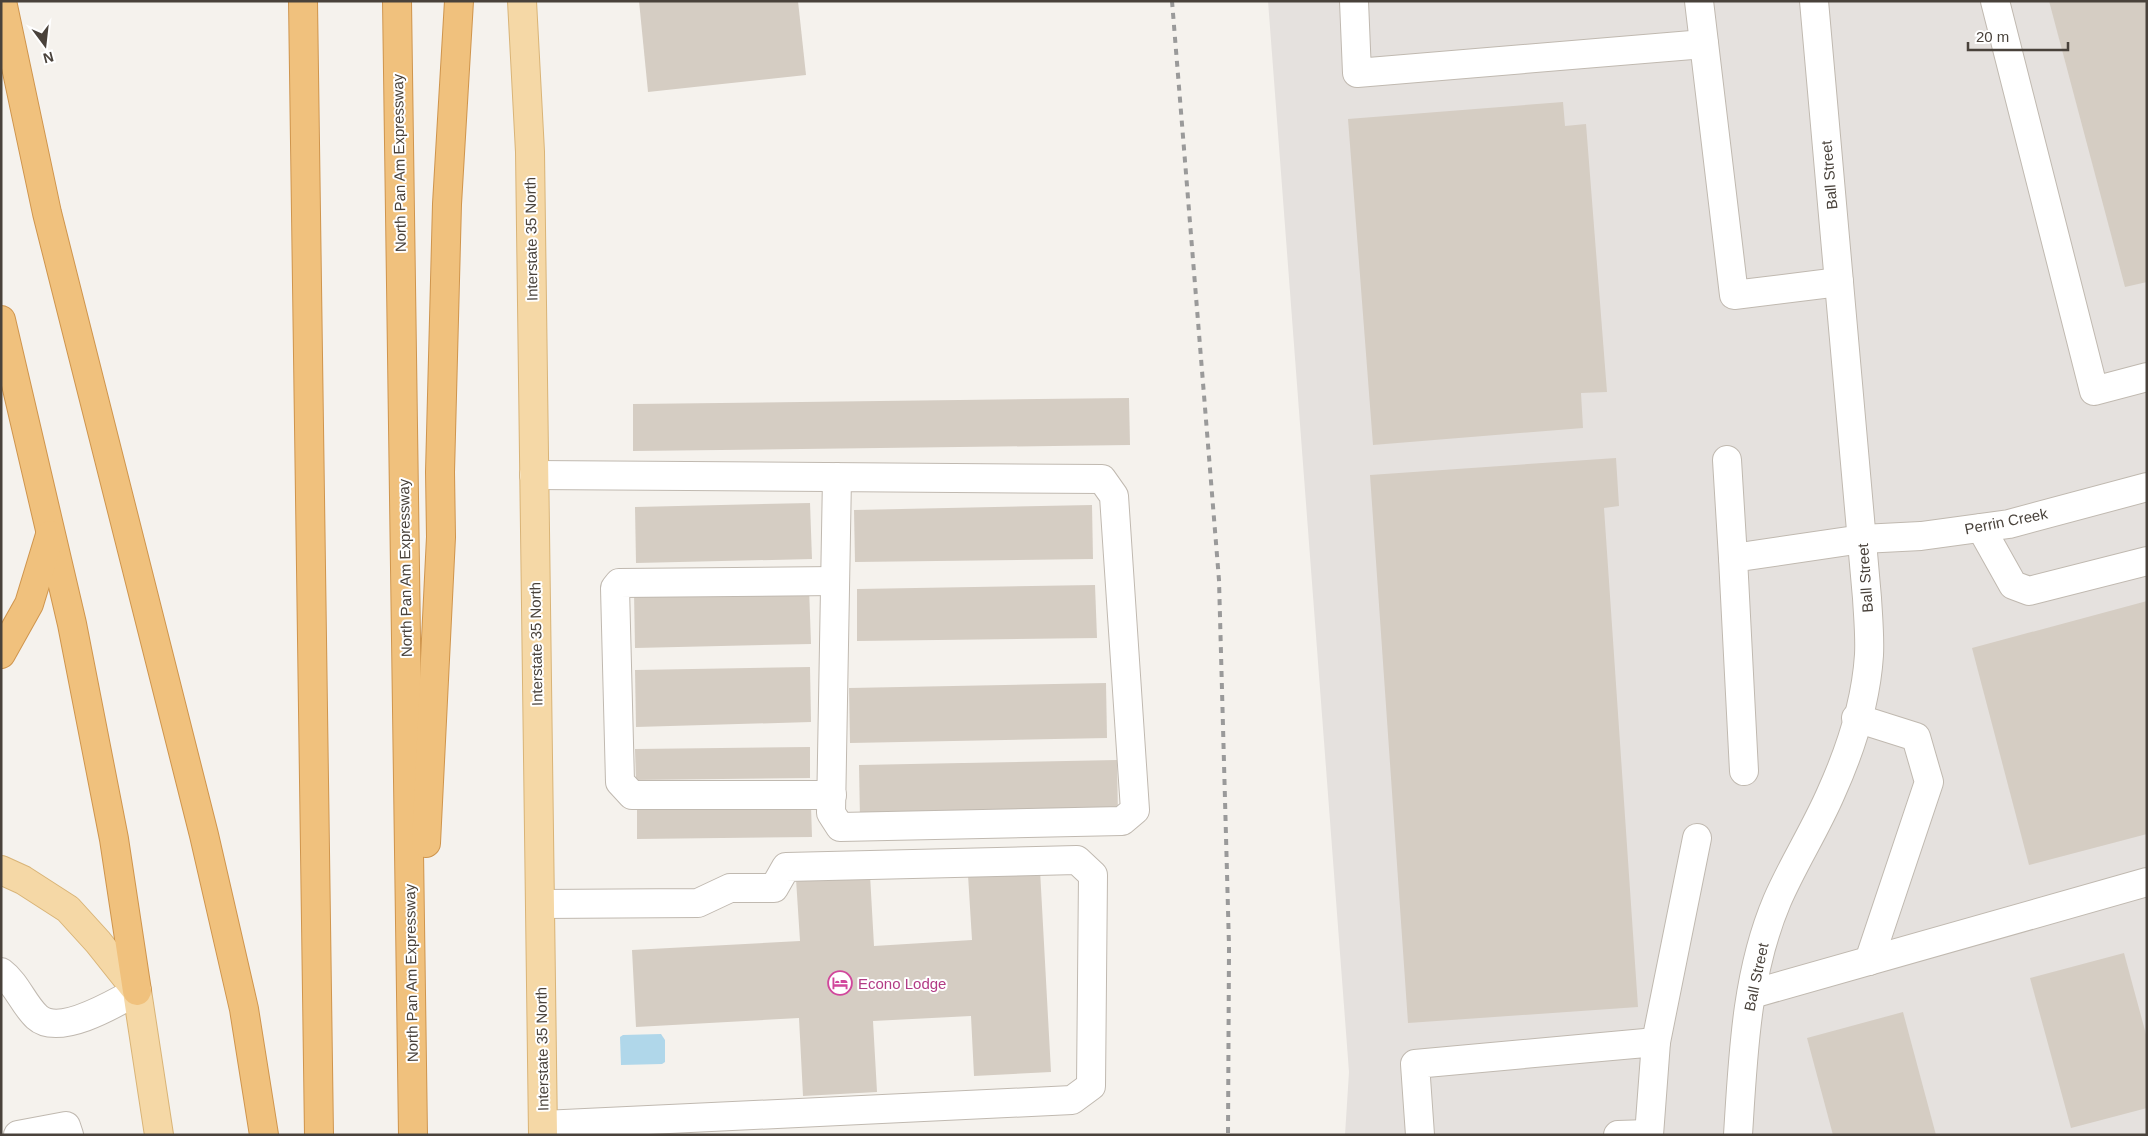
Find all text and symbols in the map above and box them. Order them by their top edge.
north arrow [20,20,70,70]
scale bar [1968,20,2068,52]
text: 20 m [1976,28,2009,45]
text: N [41,49,55,67]
street label: North Pan Am Expressway [389,73,409,252]
street label: Ball Street [1817,139,1840,210]
street label: Interstate 35 North [521,177,541,301]
street label: North Pan Am Expressway [395,478,415,657]
street label: Perrin Creek [1963,505,2049,537]
street label: Ball Street [1854,542,1876,613]
street label: Interstate 35 North [526,582,546,706]
street label: North Pan Am Expressway [401,883,421,1062]
street label: Ball Street [1740,941,1772,1013]
hotel icon: Econo Lodge [827,970,853,996]
place label: Econo Lodge [858,975,946,992]
street label: Interstate 35 North [532,987,552,1111]

